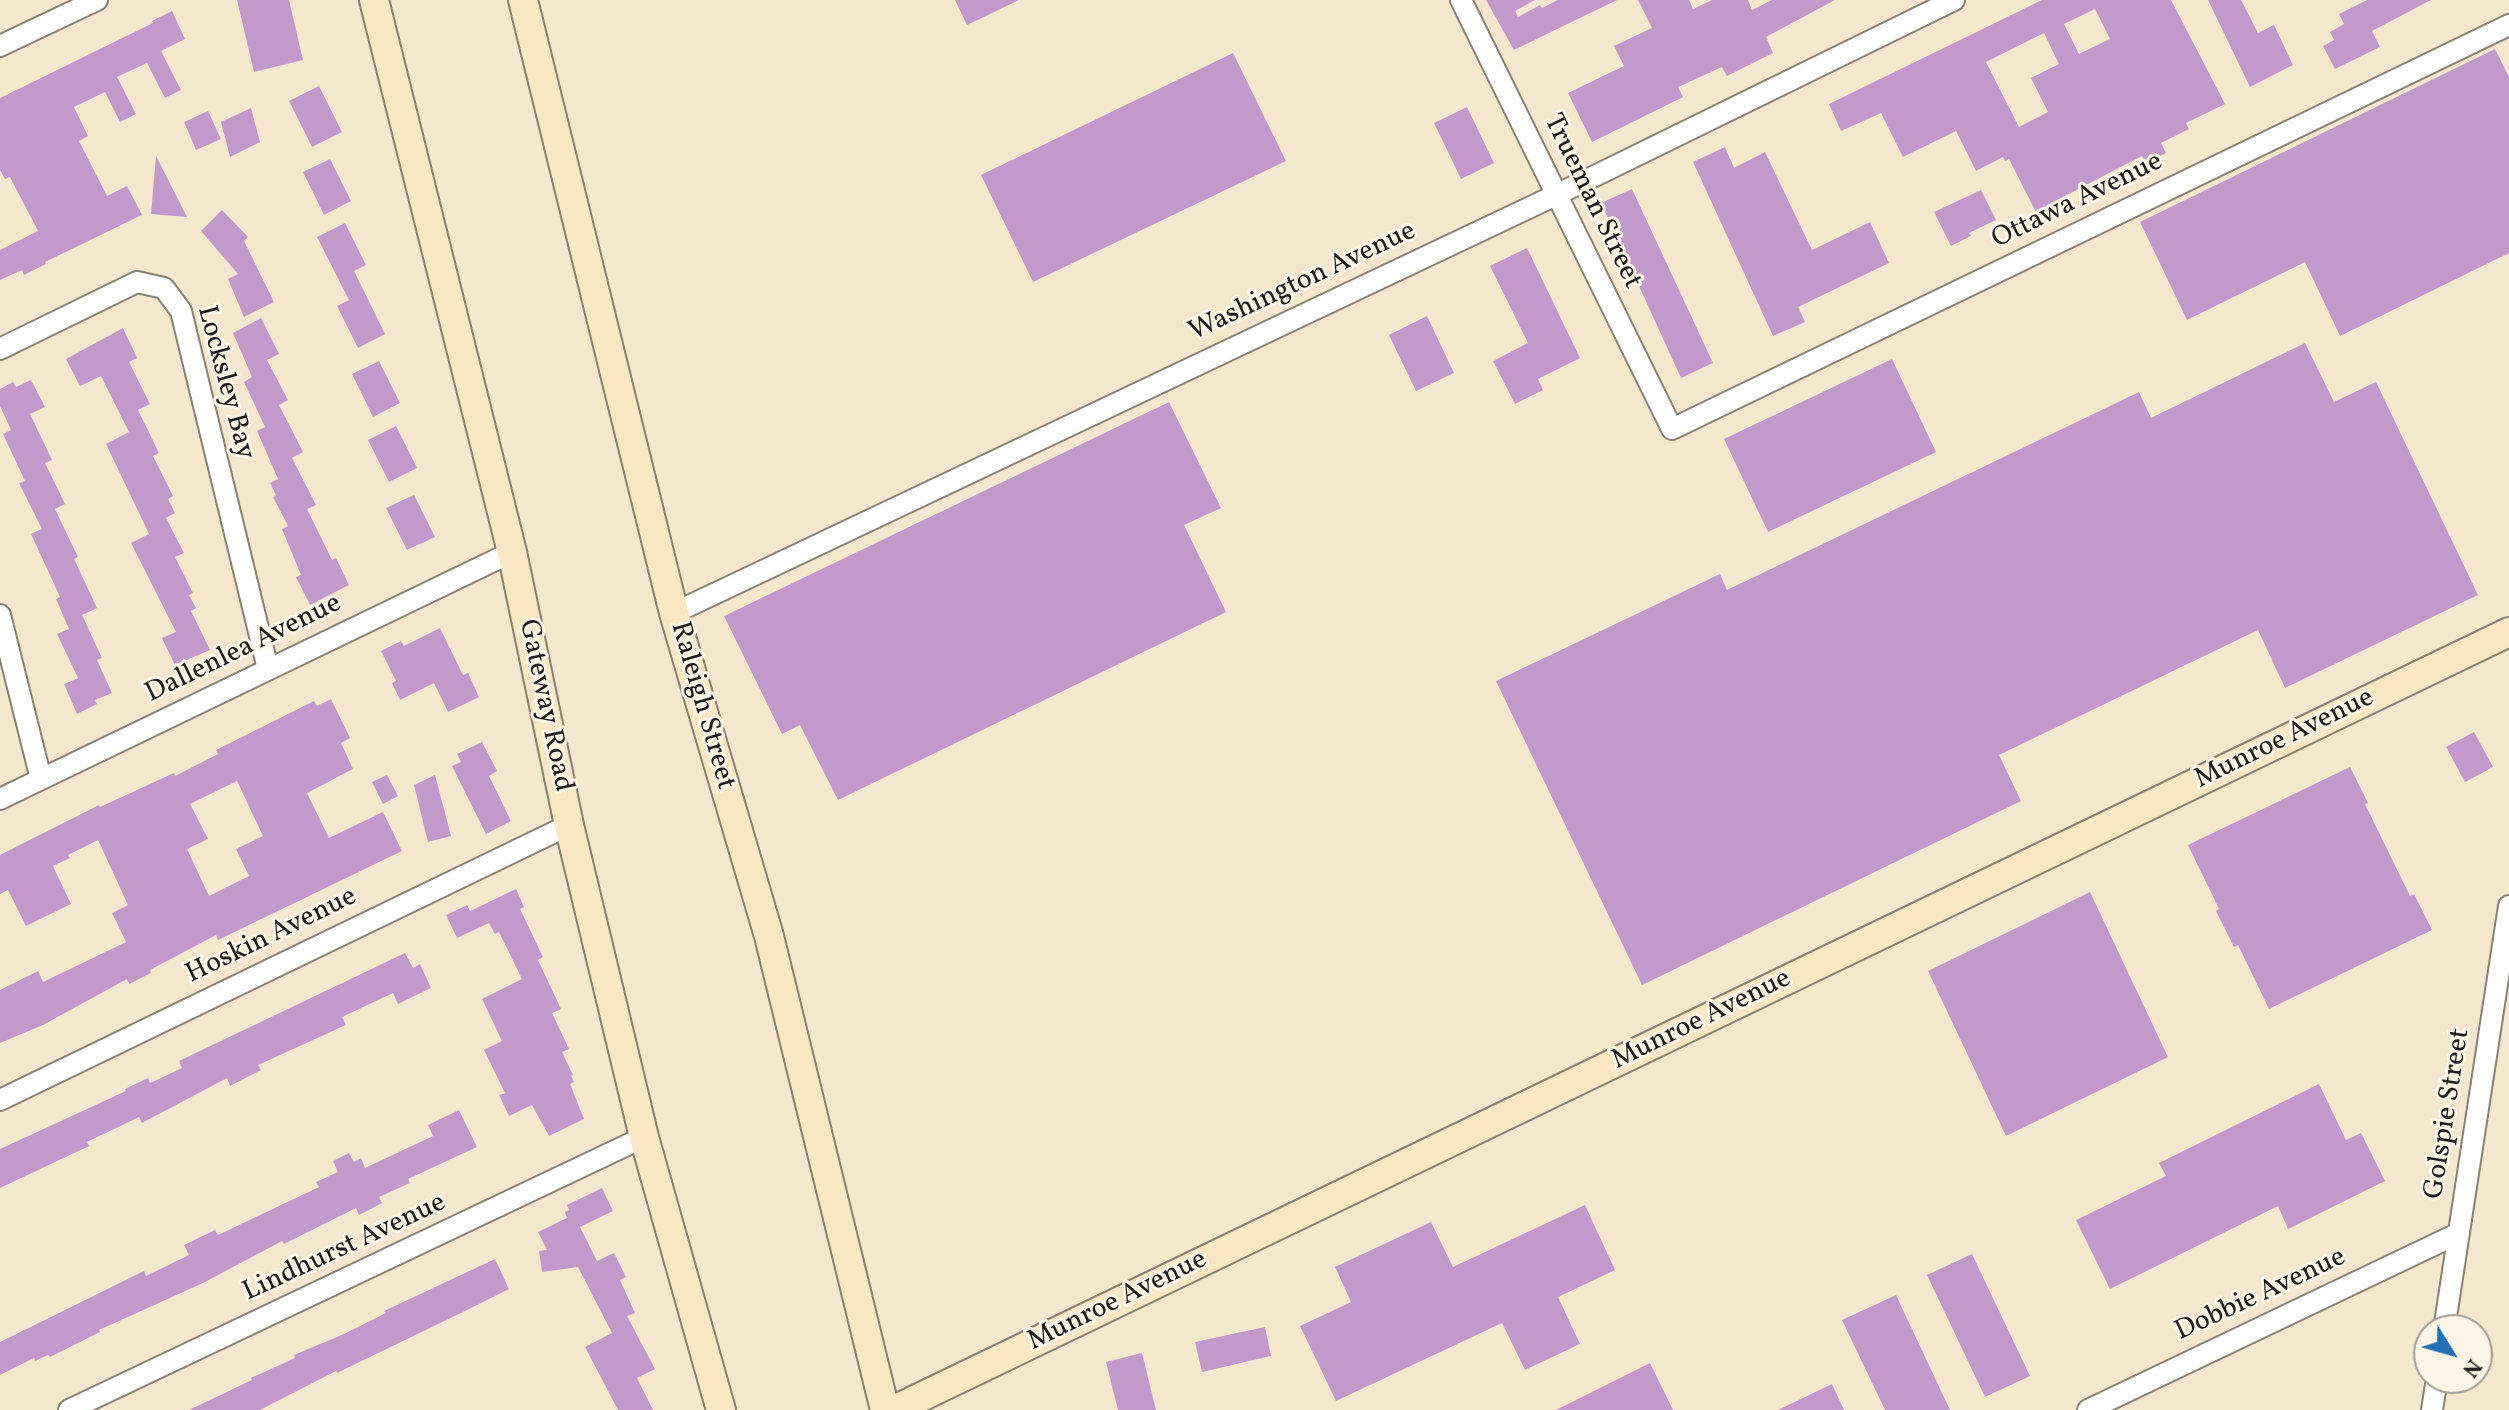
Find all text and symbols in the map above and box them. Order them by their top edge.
street label: Trueman Street [1534,109,1648,295]
street label: Ottawa Avenue [1987,146,2169,258]
street label: Washington Avenue [1184,216,1422,350]
street label: Locksley Bay [187,303,261,463]
street label: Dallenlea Avenue [141,588,347,712]
street label: Gateway Road [509,617,579,795]
street label: Raleigh Street [661,618,741,794]
street label: Munroe Avenue [2190,682,2380,798]
street label: Hoskin Avenue [181,881,363,993]
street label: Munroe Avenue [1607,963,1797,1079]
street label: Golspie Street [2419,1026,2479,1202]
street label: Lindhurst Avenue [238,1187,452,1311]
street label: Dobbie Avenue [2170,1242,2352,1350]
street label: Munroe Avenue [1023,1244,1213,1360]
north arrow [2413,1314,2493,1394]
text: N [2454,1352,2488,1383]

